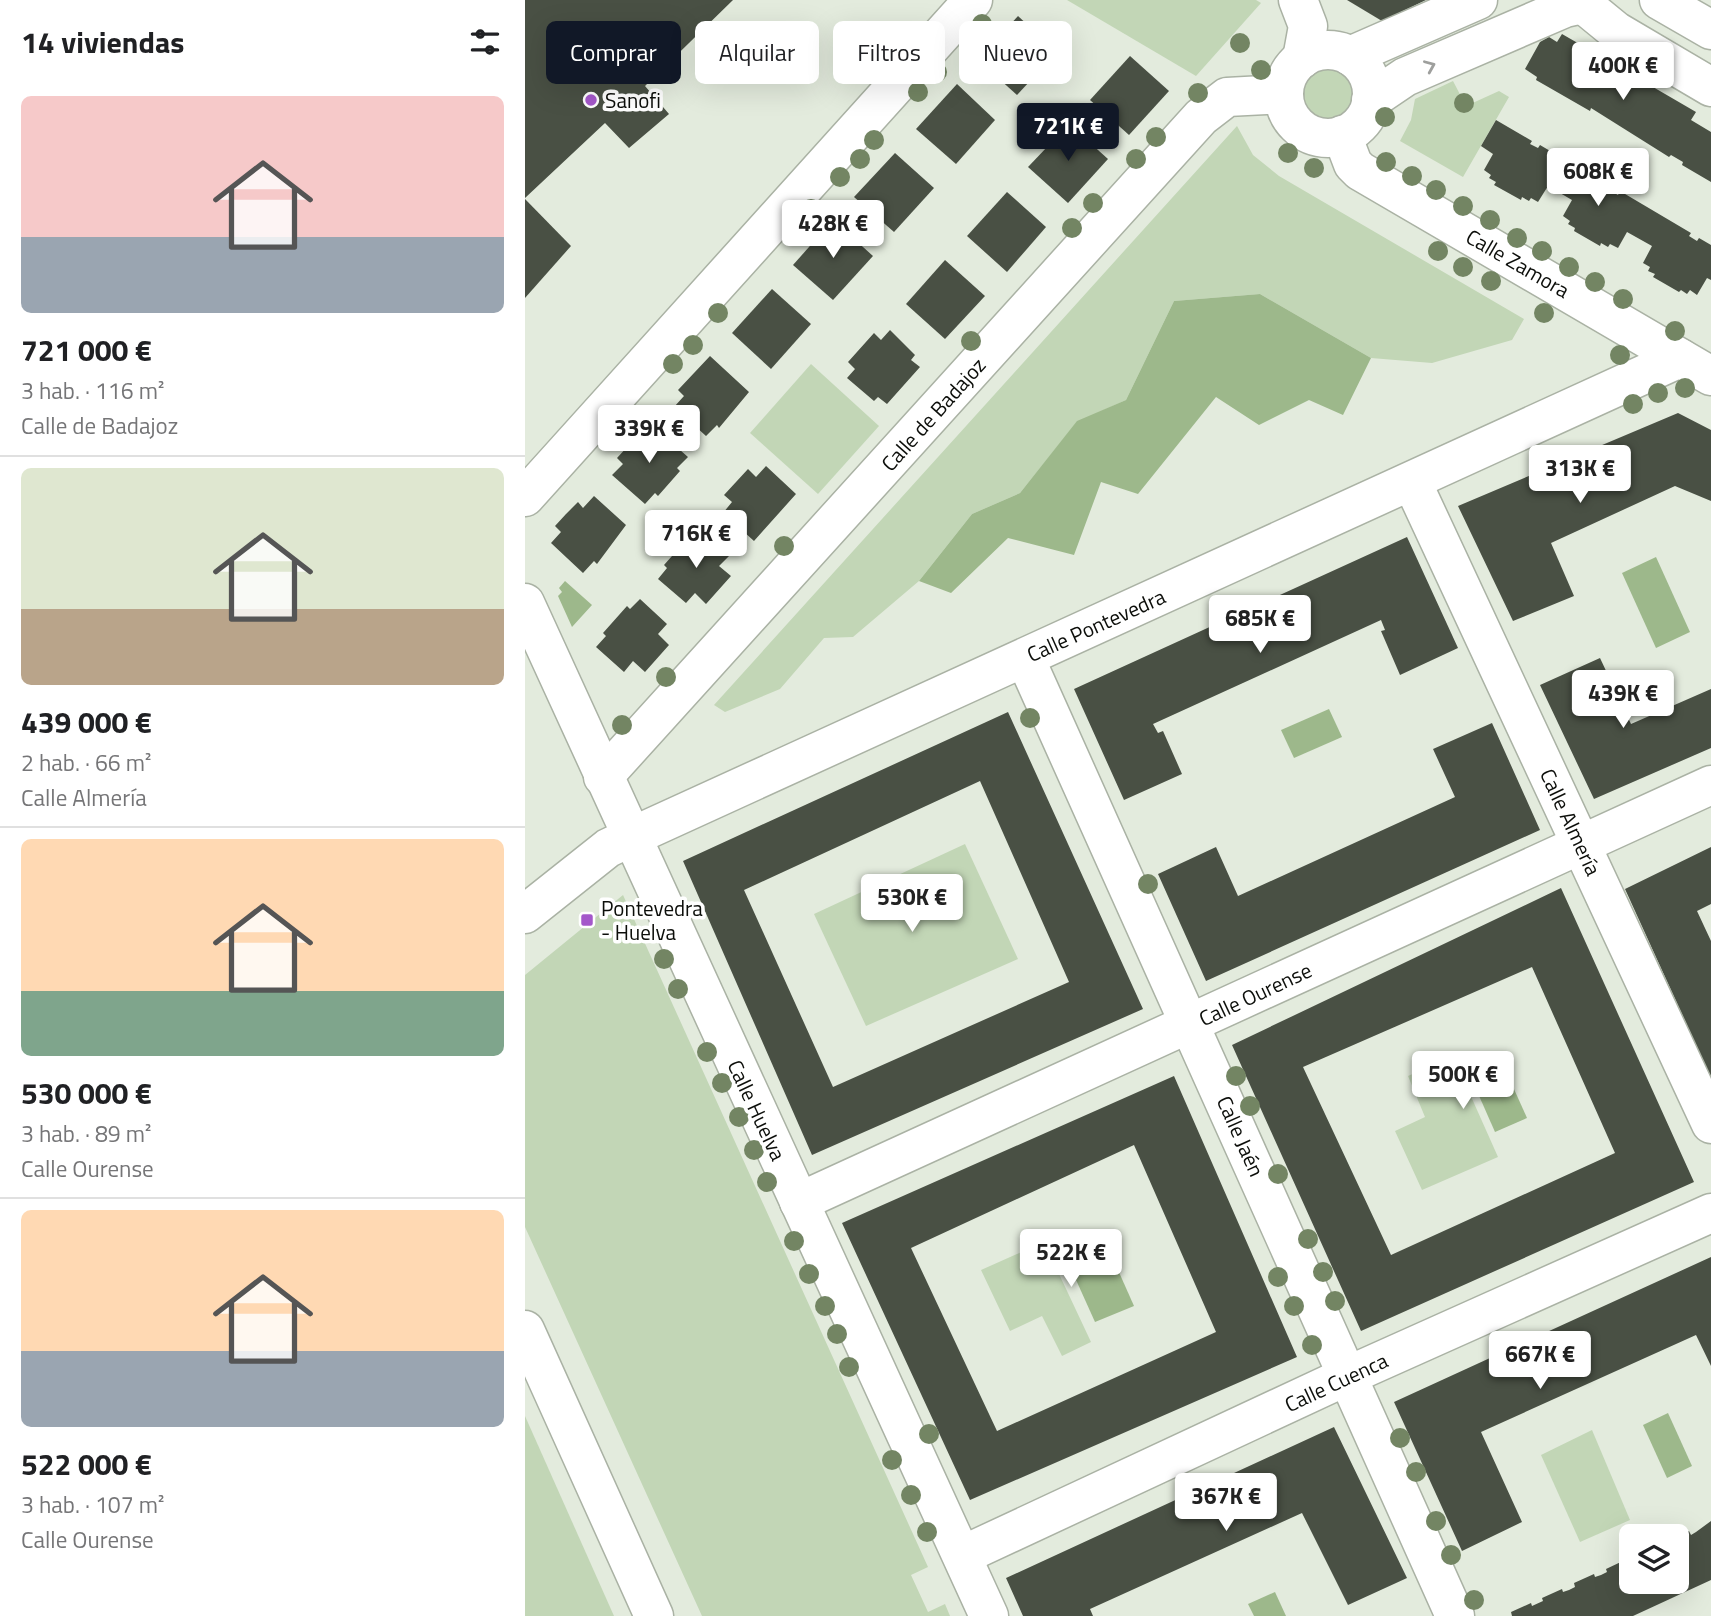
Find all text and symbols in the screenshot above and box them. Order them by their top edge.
text: 14 viviendas [21,19,184,65]
chip: Comprar [546,21,681,84]
chip: Alquilar [695,21,819,84]
chip: Filtros [833,21,945,84]
chip: Nuevo [959,21,1072,84]
icon: filters [466,23,504,61]
pin: 400K € [1566,42,1680,102]
text: 400K € [1588,47,1658,82]
one-way arrow [1423,60,1436,74]
place label: Sanofi [605,84,661,116]
marker: Sanofi [583,92,599,108]
pin: 721K € [1011,104,1125,163]
text: 721K € [1033,108,1103,143]
icon: home [200,142,326,268]
pin: 608K € [1541,148,1655,208]
text: 608K € [1563,153,1633,188]
pin: 428K € [776,201,890,260]
text: 428K € [798,205,868,240]
street label: Calle Zamora [1460,220,1576,306]
text: 721 000 € [21,327,152,373]
street label: Calle de Badajoz [873,350,993,478]
text: 3 hab. · 116 m² [21,373,164,408]
pin: 339K € [592,406,706,465]
text: Calle de Badajoz [21,408,178,443]
text: 339K € [614,410,684,445]
pin: 313K € [1523,446,1637,505]
text: 313K € [1545,450,1615,485]
pin: 716K € [639,510,753,570]
icon: home [200,514,326,640]
text: 716K € [661,515,731,550]
street label: Calle Pontevedra [1022,580,1171,670]
pin: 685K € [1203,596,1317,655]
text: 685K € [1225,600,1295,635]
pin: 439K € [1566,670,1680,730]
text: 439K € [1588,675,1658,710]
text: 439 000 € [21,699,152,745]
text: 2 hab. · 66 m² [21,745,151,780]
street label: Calle Almería [1532,763,1610,881]
text: Calle Almería [21,780,147,815]
pin: 530K € [855,874,969,934]
text: 530K € [877,879,947,914]
icon: home [200,885,326,1011]
place label: Pontevedra - Huelva [601,892,703,948]
marker: Pontevedra - Huelva [579,912,595,928]
street label: Calle Ourense [1193,954,1317,1034]
pin: 500K € [1406,1052,1520,1111]
street label: Calle Huelva [720,1054,795,1166]
text: 500K € [1428,1056,1498,1091]
text: 530 000 € [21,1070,152,1116]
street label: Calle Jaén [1209,1091,1273,1181]
text: 3 hab. · 89 m² [21,1116,151,1151]
text: Calle Ourense [21,1151,154,1186]
pin: 522K € [1014,1230,1128,1289]
text: 522K € [1036,1234,1106,1269]
icon: home [200,1256,326,1382]
pin: 667K € [1483,1332,1597,1391]
text: 667K € [1505,1336,1575,1371]
street label: Calle Cuenca [1279,1344,1393,1420]
text: 522 000 € [21,1441,152,1487]
pin: 367K € [1169,1474,1283,1533]
text: 367K € [1191,1478,1261,1513]
text: 3 hab. · 107 m² [21,1487,164,1522]
text: Calle Ourense [21,1522,154,1557]
map controls [1619,1524,1689,1594]
button: layers [1619,1524,1689,1594]

